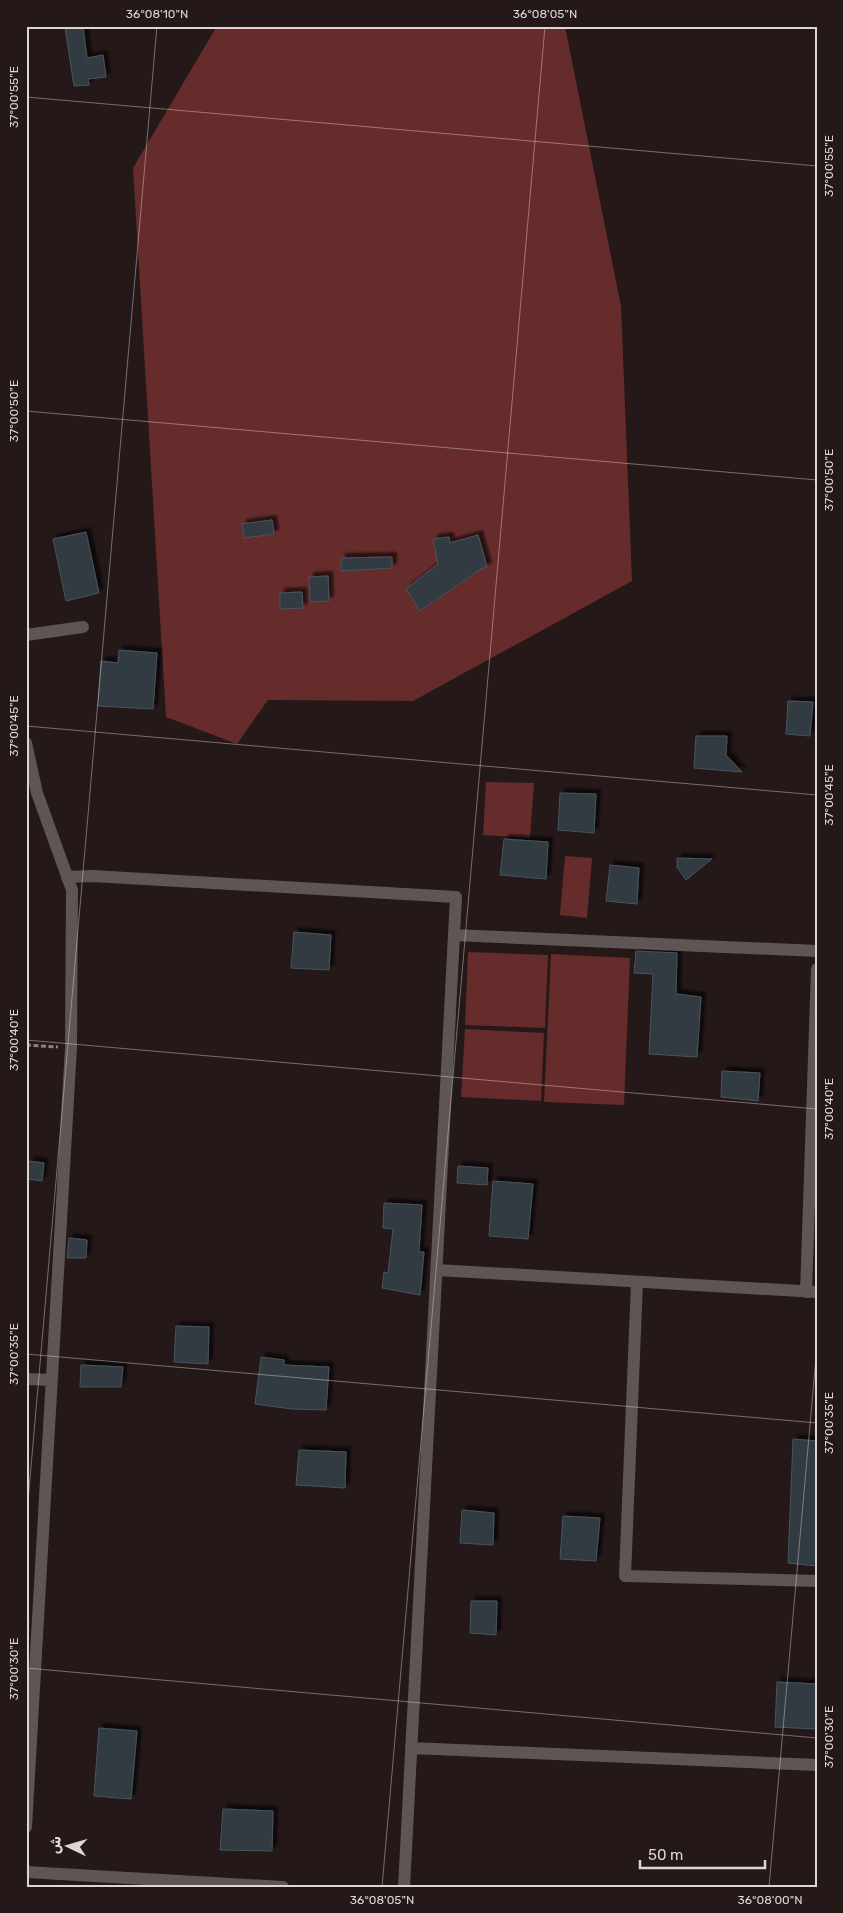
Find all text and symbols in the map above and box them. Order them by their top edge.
text: 36°08'10"N [126,7,188,21]
text: 36°08'05"N [513,7,577,21]
text: 37°00'55"E [7,66,21,128]
text: 37°00'55"E [822,135,836,197]
text: 37°00'50"E [7,380,21,442]
text: 37°00'50"E [822,449,836,511]
text: 37°00'45"E [7,695,21,757]
text: 37°00'45"E [822,764,836,826]
text: 37°00'40"E [7,1009,21,1071]
text: 37°00'40"E [822,1078,836,1140]
text: 37°00'35"E [7,1323,21,1385]
text: 37°00'35"E [822,1392,836,1454]
text: 37°00'30"E [7,1638,21,1700]
text: 37°00'30"E [822,1706,836,1768]
north arrow [42,1820,92,1870]
text: ش [46,1835,65,1854]
scale bar [640,1838,766,1870]
text: 50 m [648,1846,683,1864]
text: 36°08'05"N [350,1893,414,1907]
text: 36°08'00"N [737,1893,803,1907]

